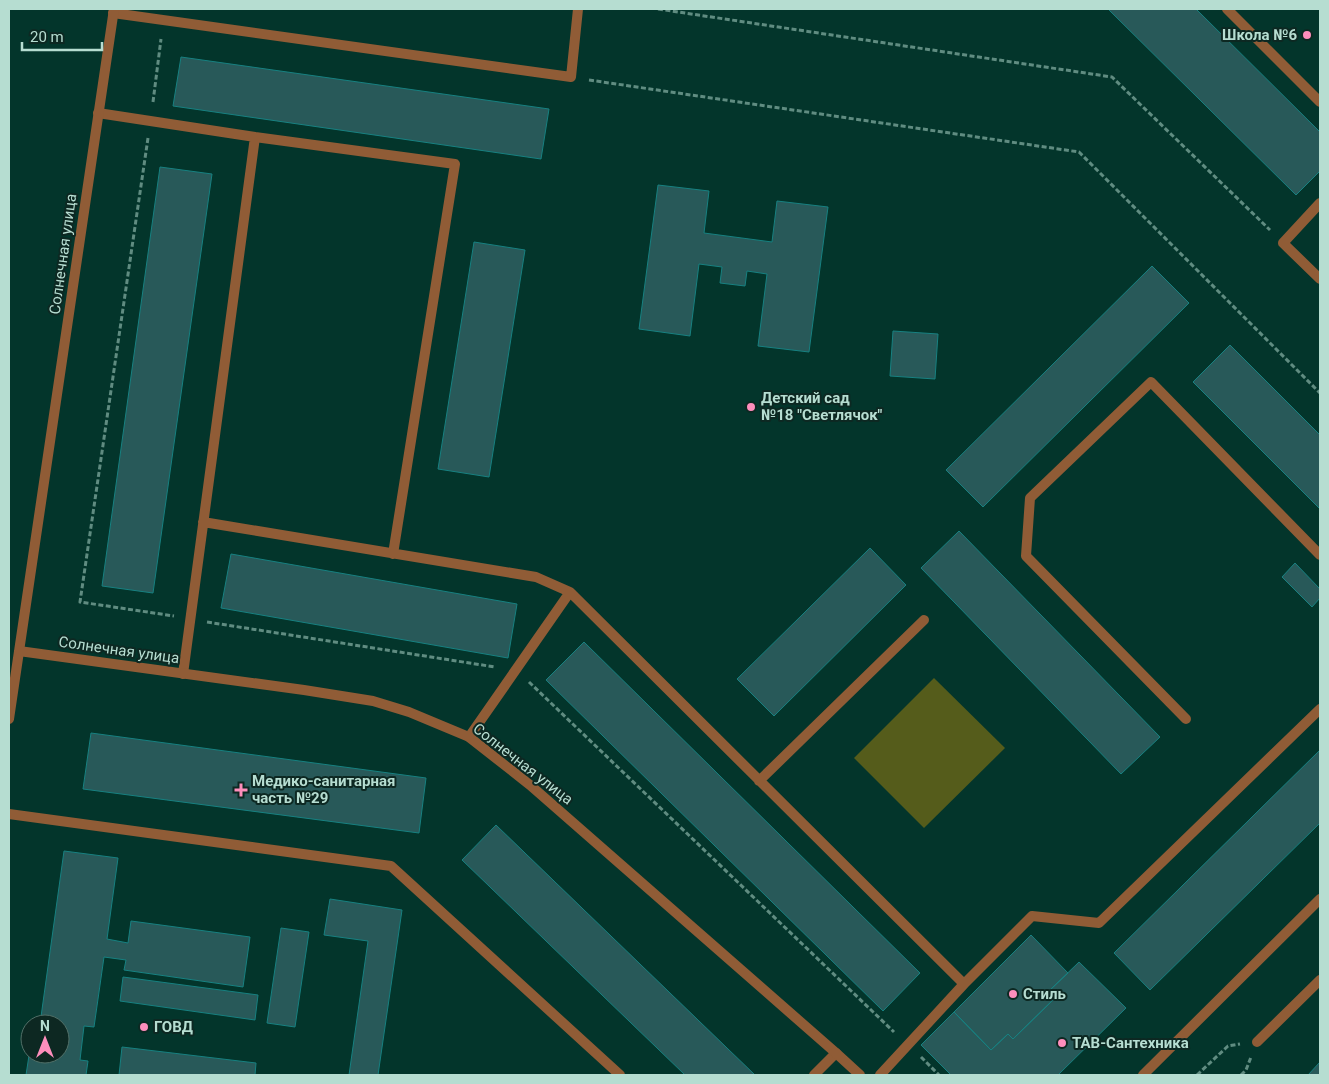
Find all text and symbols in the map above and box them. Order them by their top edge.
scale bar [22,20,102,52]
place label: Школа №6 [1222,26,1297,44]
text: 20 m [30,28,64,46]
marker: Школа №6 [1301,29,1313,41]
street label: Солнечная улица [46,193,80,315]
place label: Детский сад №18 "Светлячок" [761,389,883,424]
marker: Детский сад №18 "Светлячок" [745,401,757,413]
street label: Солнечная улица [58,633,180,667]
street label: Солнечная улица [470,719,576,809]
place label: Медико-санитарная часть №29 [252,772,395,807]
marker: Медико-санитарная часть №29 [234,783,248,797]
place label: Стиль [1023,985,1066,1003]
marker: Стиль [1007,988,1019,1000]
north arrow [20,1014,70,1064]
text: N [40,1018,50,1034]
place label: ГОВД [154,1018,193,1036]
marker: ГОВД [138,1021,150,1033]
place label: ТАВ-Сантехника [1072,1034,1189,1052]
marker: ТАВ-Сантехника [1056,1037,1068,1049]

